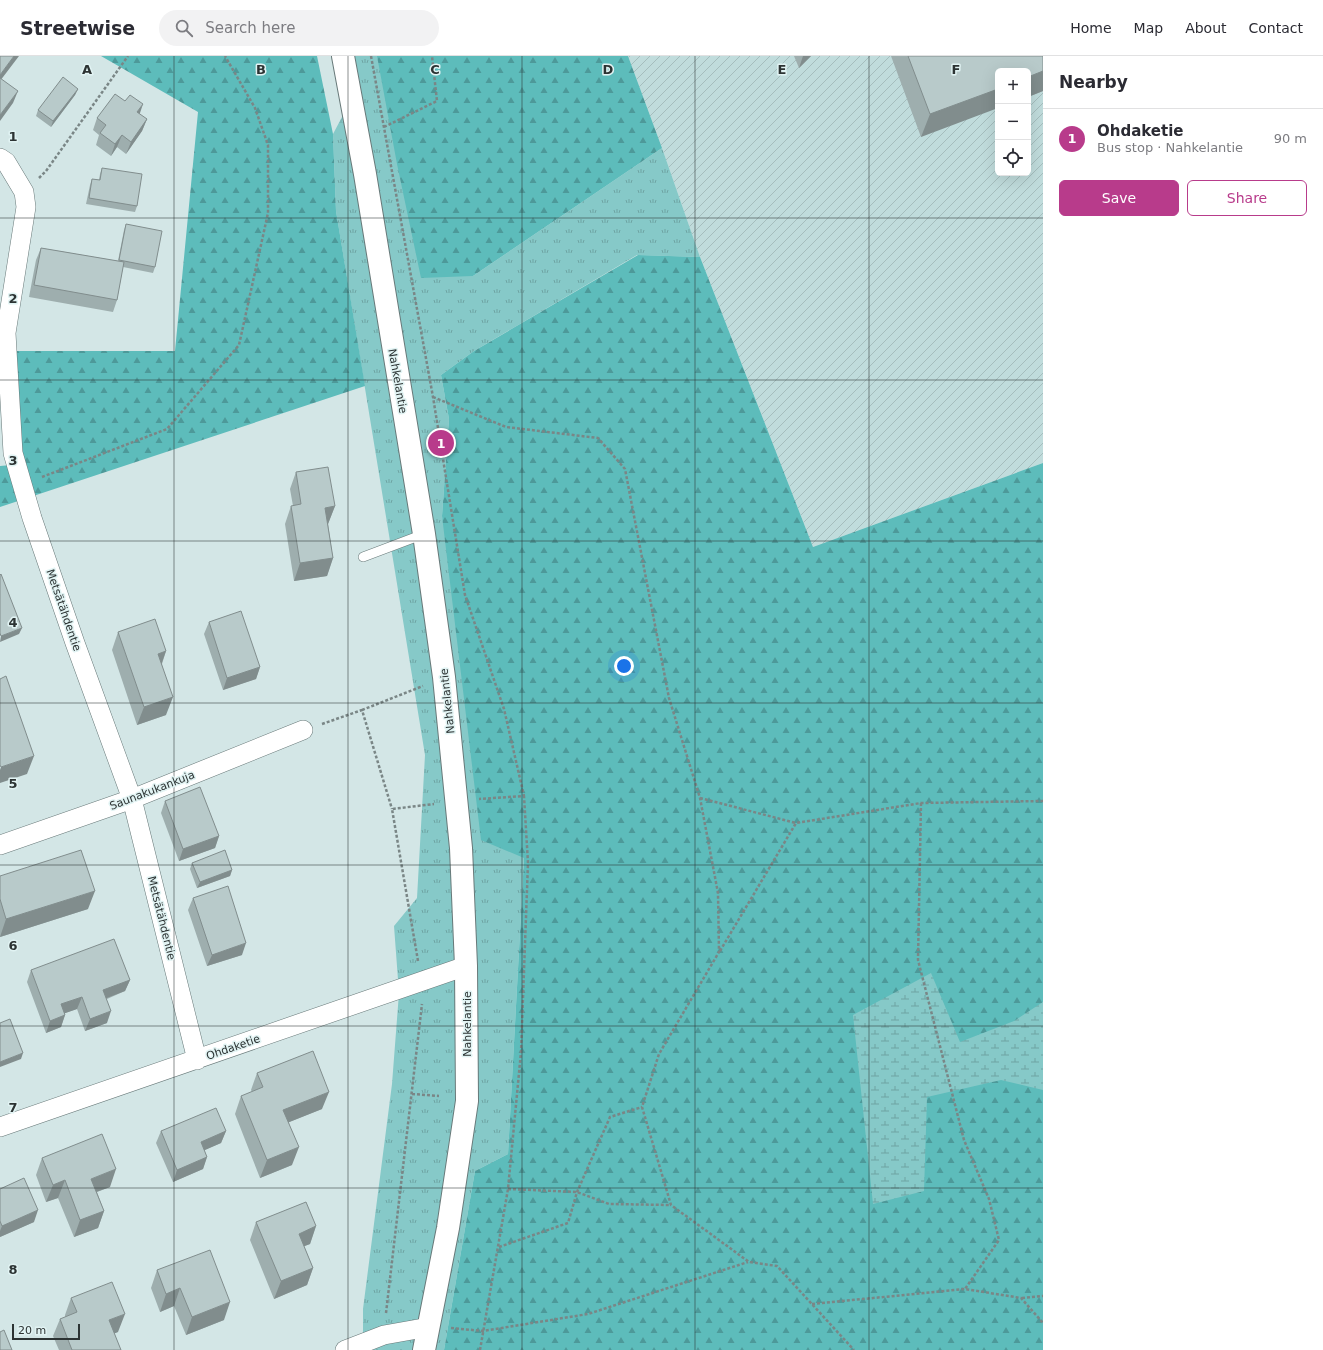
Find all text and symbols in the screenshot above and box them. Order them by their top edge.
search box [159,10,439,46]
text: Streetwise [20,17,135,39]
icon: search [173,17,195,39]
text: Search here [205,19,295,37]
text: Home [1070,20,1112,36]
text: Map [1134,20,1163,36]
text: About [1185,20,1227,36]
text: Contact [1249,20,1303,36]
text: A [82,62,92,77]
text: B [256,62,266,77]
text: C [430,62,440,77]
text: D [603,62,614,77]
text: E [778,62,786,77]
text: F [952,62,960,77]
map controls [995,68,1031,176]
button: + [995,68,1031,104]
text: Nearby [1059,72,1128,92]
button: − [995,104,1031,140]
text: Ohdaketie [1097,122,1184,140]
text: 1 [8,129,18,144]
text: 1 [1067,131,1077,146]
text: 90 m [1274,131,1307,146]
button: locate [995,140,1031,176]
text: Bus stop · Nahkelantie [1097,140,1243,155]
button: Save [1059,180,1179,216]
button: Share [1187,180,1307,216]
text: 2 [8,291,18,306]
street label: Nahkelantie [385,348,410,415]
pin: 1 [428,428,454,458]
text: 3 [8,453,18,468]
street label: Metsätähdentie [43,567,84,653]
text: 4 [8,615,18,630]
your location [614,656,634,676]
street label: Nahkelantie [438,667,457,734]
street label: Saunakukankuja [108,768,197,813]
text: 5 [8,776,18,791]
street label: Metsätähdentie [145,875,178,962]
text: 6 [8,938,18,953]
street label: Nahkelantie [461,991,474,1057]
street label: Ohdaketie [204,1032,262,1063]
text: 7 [8,1100,18,1115]
text: 8 [8,1262,18,1277]
scale bar [12,1322,80,1341]
text: 20 m [18,1324,46,1337]

